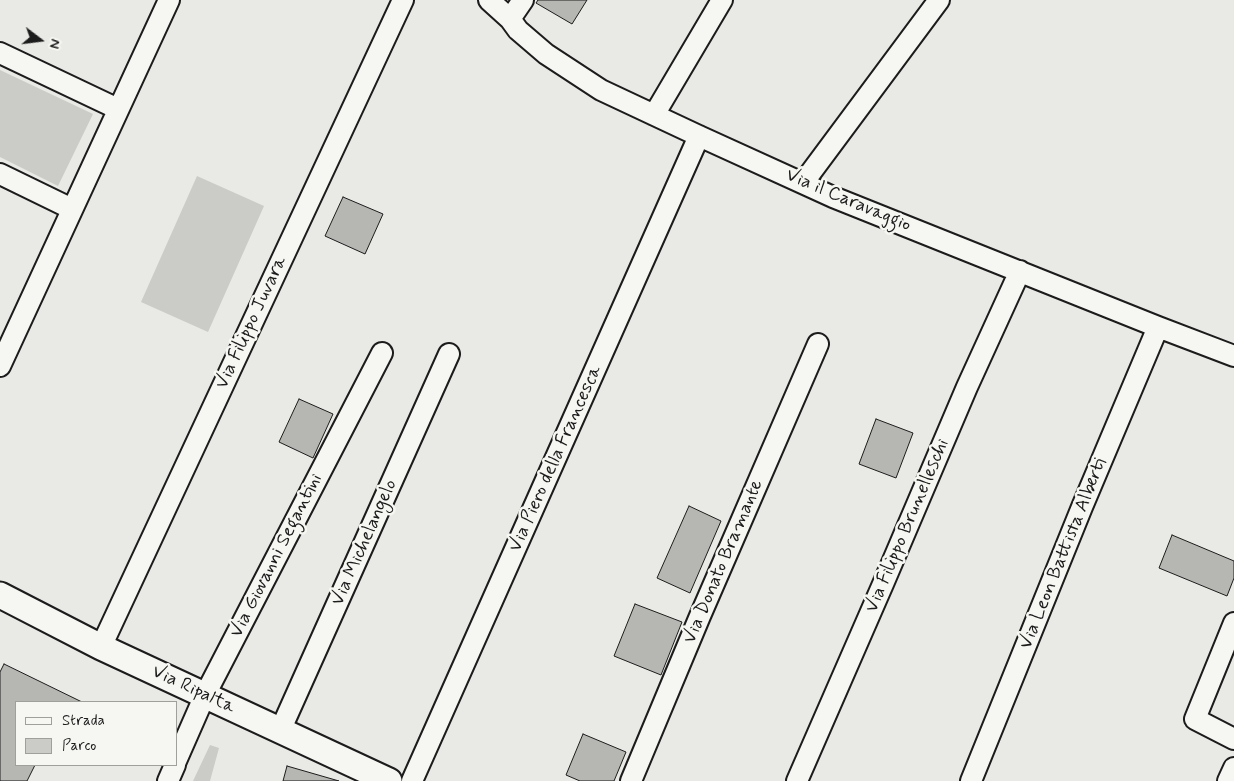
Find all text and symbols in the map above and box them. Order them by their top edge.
north arrow [15,15,65,65]
text: N [45,37,64,51]
street label: Via il Caravaggio [782,164,914,238]
street label: Via Filippo Juvara [211,253,293,393]
street label: Via Piero della Francesca [505,362,607,556]
street label: Via Filippo Brunelleschi [861,436,955,616]
street label: Via Leon Battista Alberti [1015,455,1113,653]
street label: Via Giovanni Segantini [226,470,328,642]
street label: Via Michelangelo [327,476,403,610]
street label: Via Donato Bramante [679,477,769,647]
street label: Via Ripalta [148,661,238,719]
legend [15,701,178,766]
text: Strada [62,711,105,731]
text: Parco [62,736,96,756]

